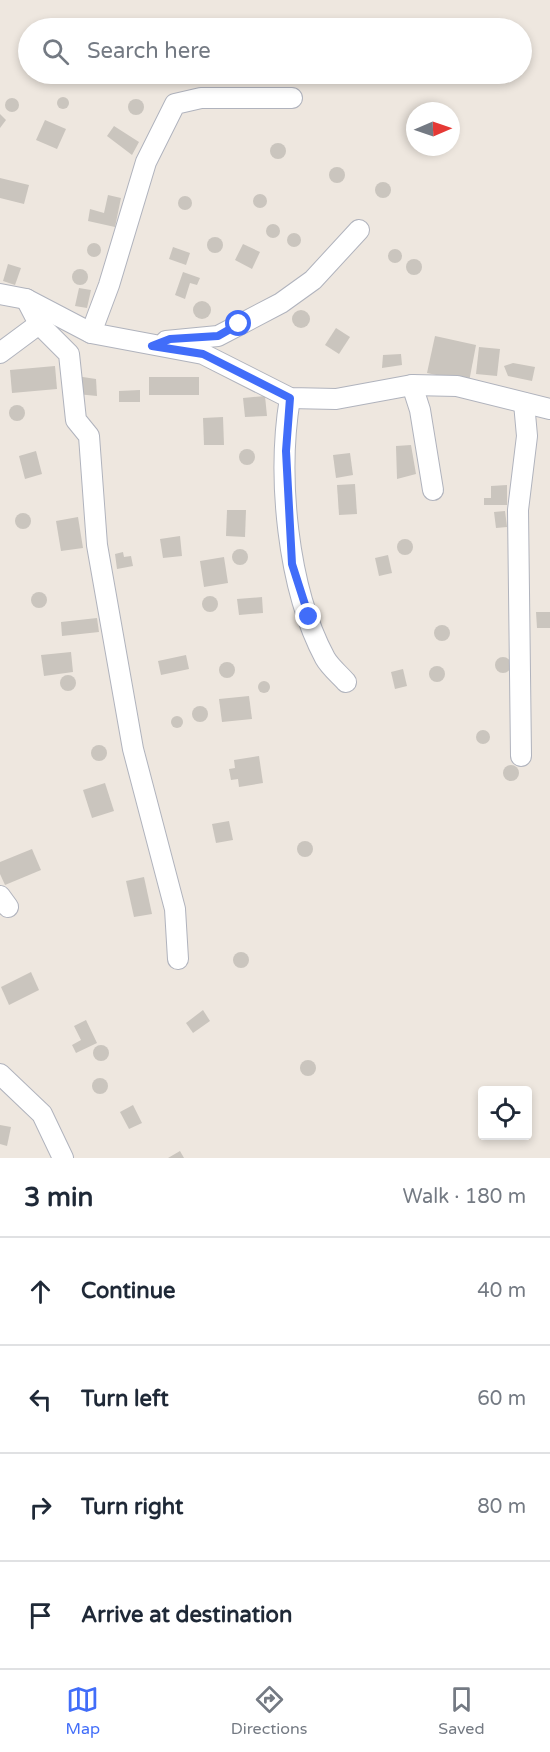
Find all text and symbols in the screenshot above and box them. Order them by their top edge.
search box [18,18,532,84]
icon: search [39,35,72,68]
text: Search here [87,38,211,64]
north arrow [406,102,460,156]
route start [225,310,251,336]
route end [295,603,321,629]
map controls [478,1086,532,1140]
button: locate [478,1086,532,1140]
text: 3 min [24,1182,93,1213]
text: Walk · 180 m [403,1185,526,1209]
icon: ahead [24,1275,57,1308]
text: Continue [81,1278,176,1304]
text: 40 m [477,1279,526,1303]
icon: left [24,1383,57,1416]
text: Turn left [81,1386,169,1412]
text: 60 m [477,1387,526,1411]
icon: right [24,1491,57,1524]
text: Turn right [81,1494,183,1520]
text: 80 m [477,1495,526,1519]
icon: arrive [24,1599,57,1632]
text: Arrive at destination [81,1602,292,1628]
tab: Map [65,1683,100,1739]
tab: Directions [231,1683,307,1739]
tab: Saved [438,1683,485,1739]

